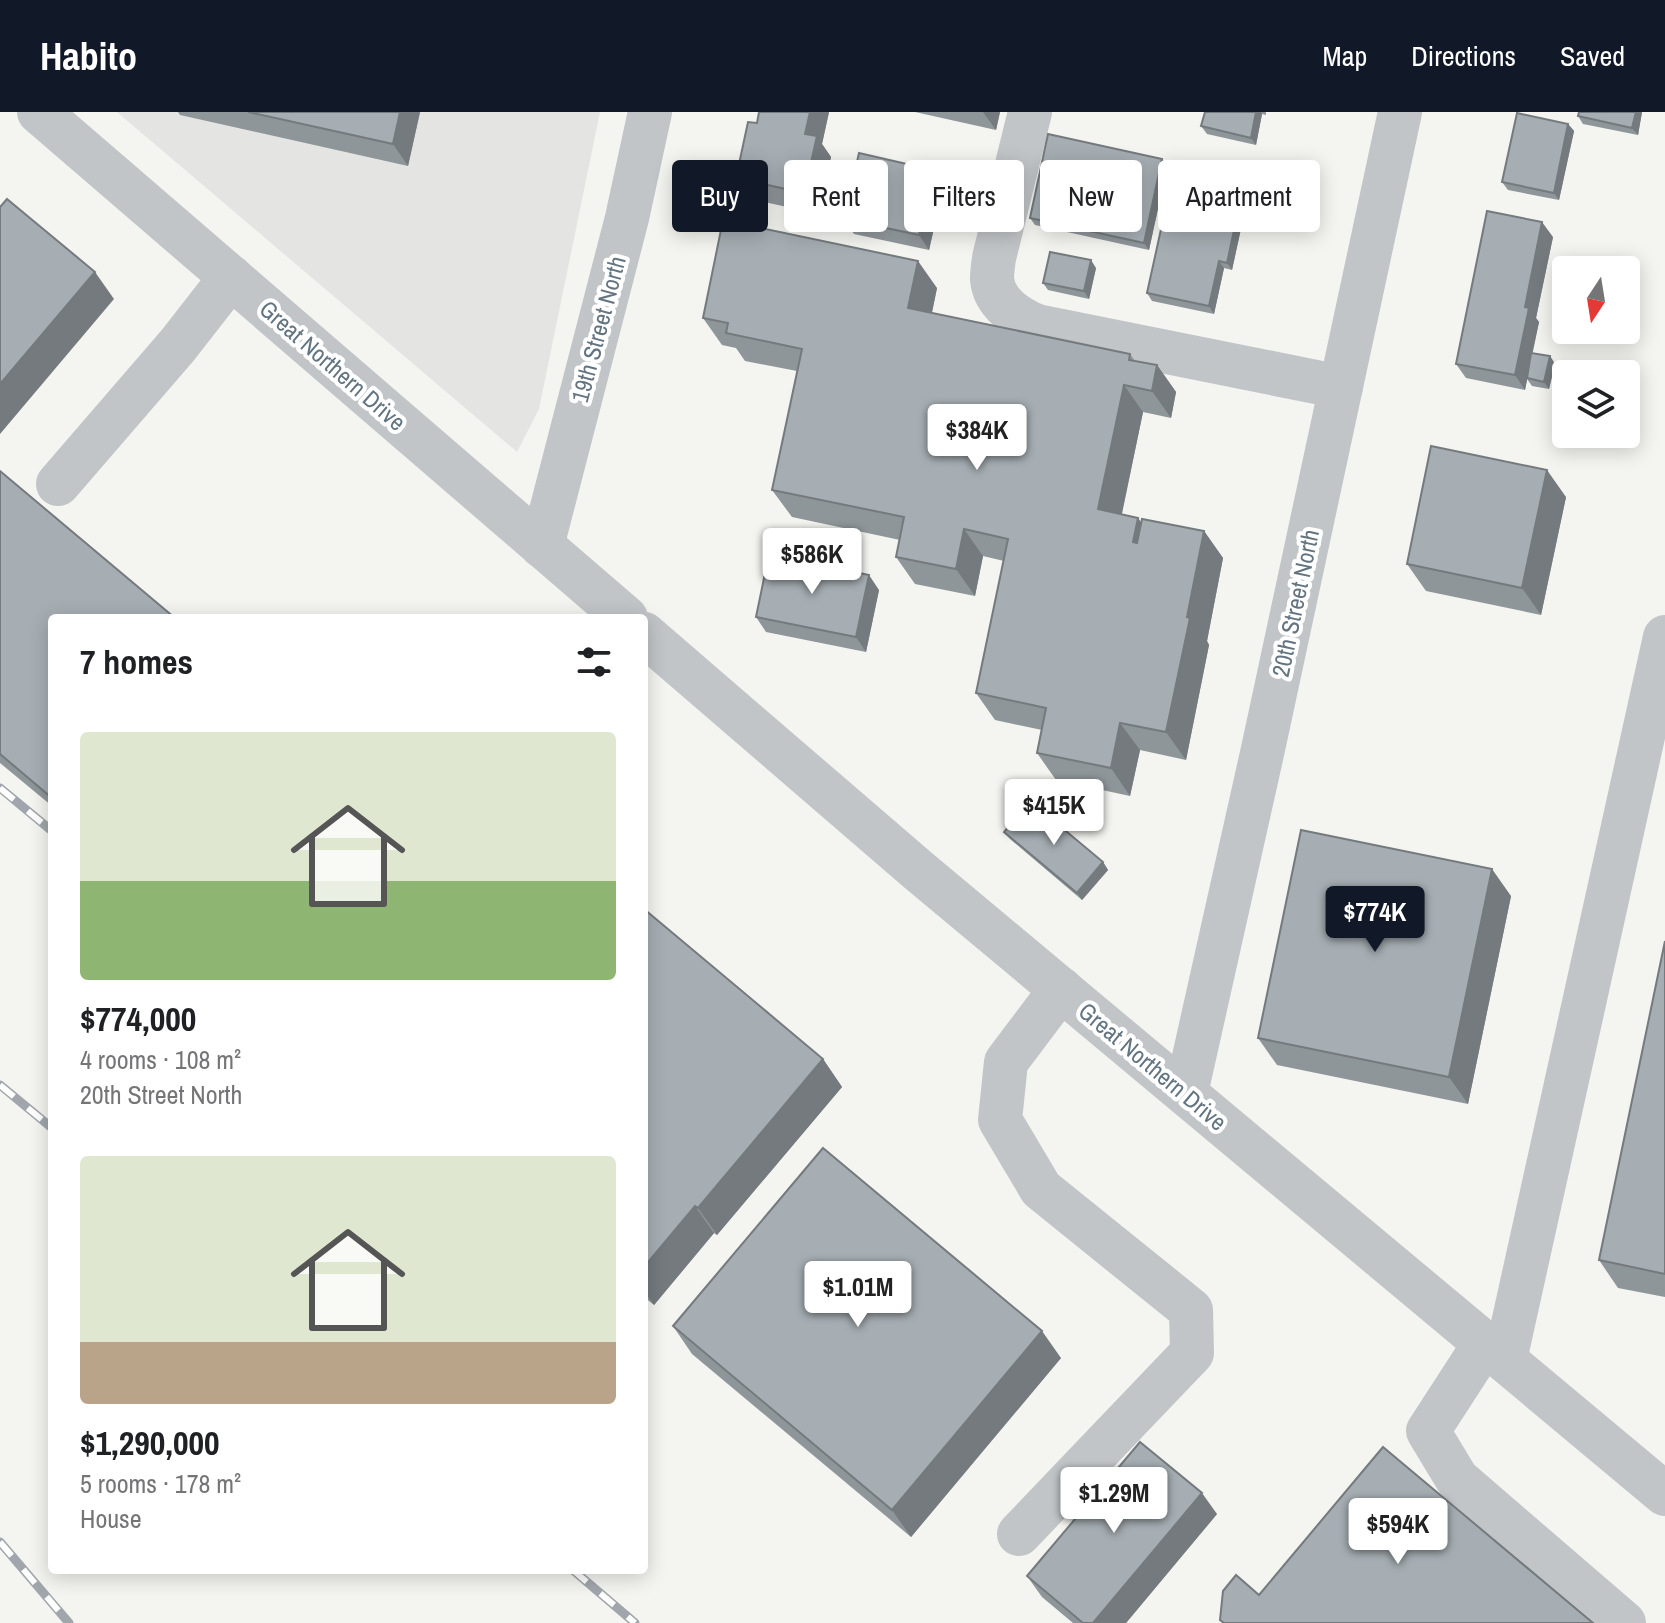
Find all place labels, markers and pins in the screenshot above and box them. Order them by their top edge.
pin: $384K [921,404,1033,472]
pin: $586K [756,528,868,596]
pin: $415K [998,779,1110,847]
pin: $774K [1319,886,1431,954]
pin: $1.01M [793,1261,923,1329]
pin: $1.29M [1049,1467,1179,1535]
pin: $594K [1342,1498,1454,1566]

